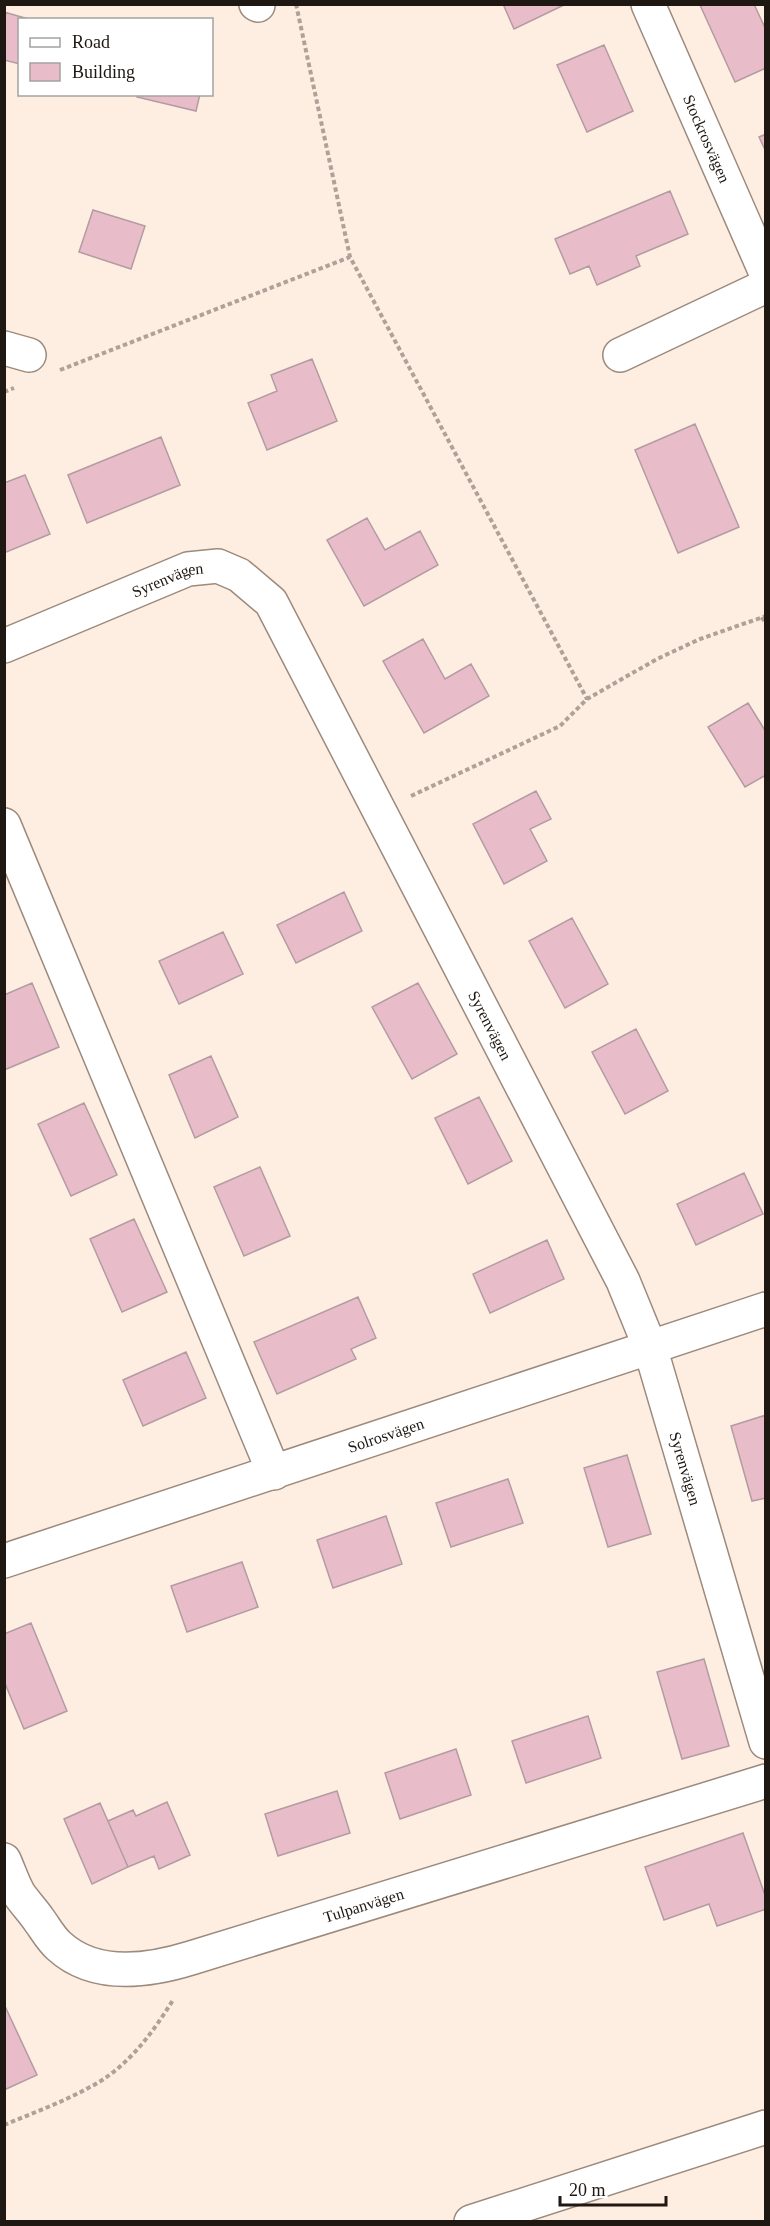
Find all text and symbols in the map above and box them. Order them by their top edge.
legend [18,18,213,96]
text: Road [72,32,110,52]
text: Building [72,62,135,82]
street label: Stockrosvägen [680,92,734,185]
street label: Syrenvägen [129,559,204,600]
street label: Syrenvägen [465,988,515,1063]
street label: Solrosvägen [345,1414,426,1455]
street label: Syrenvägen [667,1430,704,1507]
street label: Tulpanvägen [321,1885,406,1925]
scale bar [560,2169,666,2207]
text: 20 m [569,2180,606,2200]

